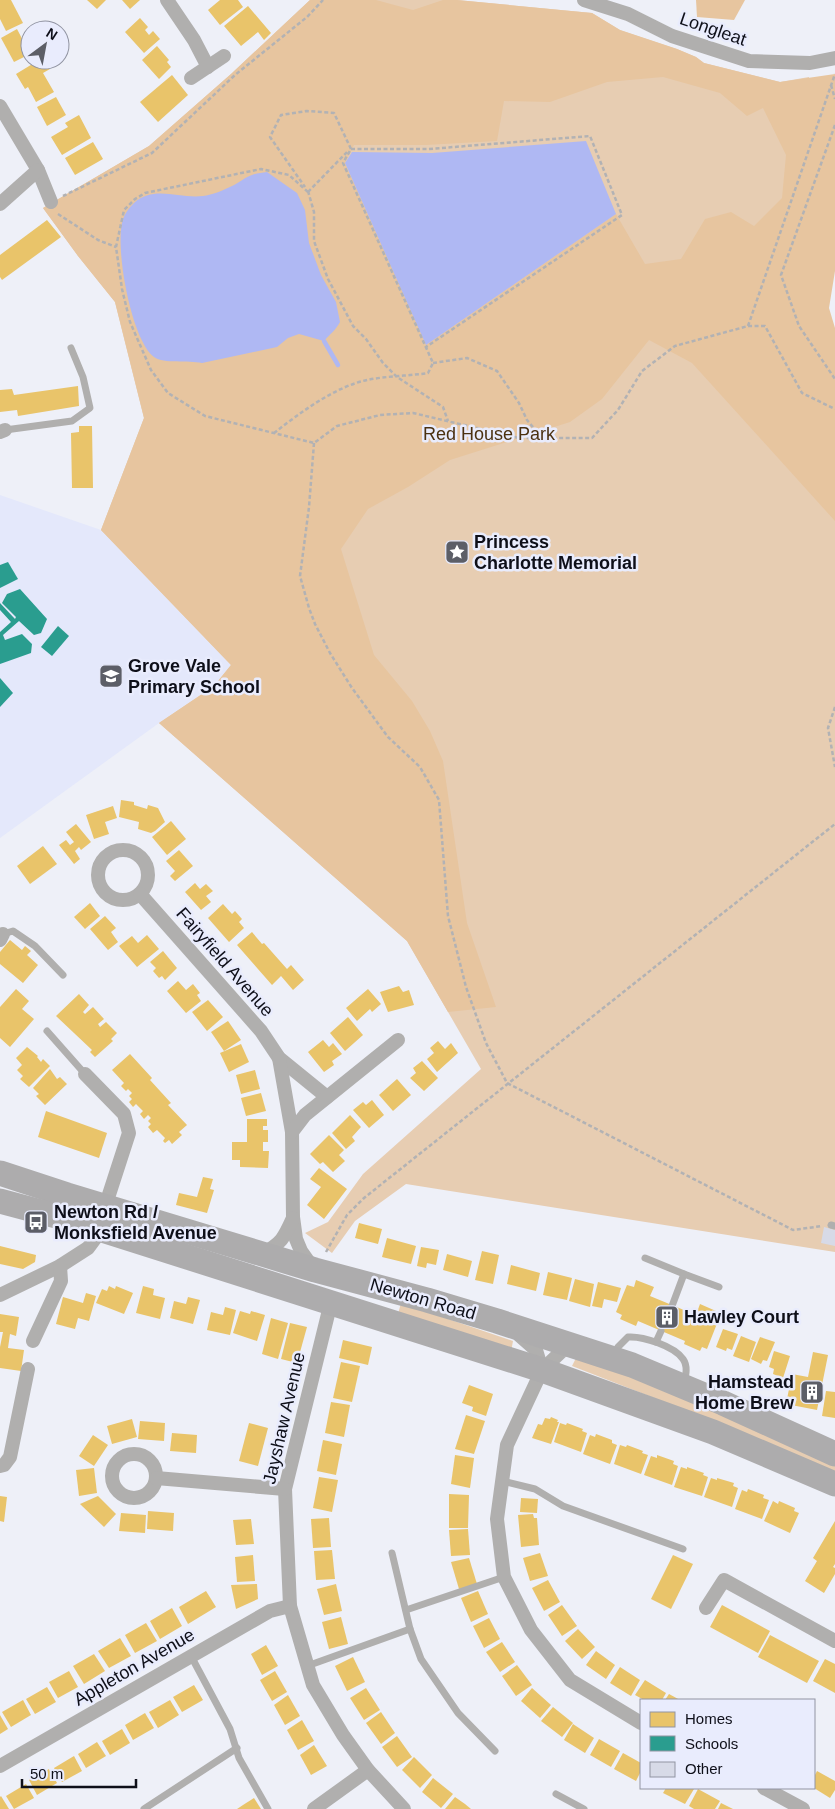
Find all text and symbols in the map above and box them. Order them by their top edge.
street label: Longleat [677,8,749,50]
north arrow [20,20,70,70]
text: N [43,25,60,43]
park label: Red House Park [423,424,556,444]
place label: Princess Charlotte Memorial [474,532,637,573]
place icon: Princess Charlotte Memorial [444,539,470,565]
place label: Grove Vale Primary School [128,656,260,697]
school or university icon: Grove Vale Primary School [98,663,124,689]
street label: Fairyfield Avenue [172,903,278,1021]
place label: Newton Rd / Monksfield Avenue [54,1202,217,1243]
bus stop icon: Newton Rd / Monksfield Avenue [23,1209,49,1235]
street label: Newton Road [368,1274,478,1324]
building icon: Hawley Court [654,1304,680,1330]
place label: Hawley Court [684,1307,799,1327]
street label: Jayshaw Avenue [259,1350,309,1486]
place label: Hamstead Home Brew [695,1372,795,1413]
building icon: Hamstead Home Brew [799,1379,825,1405]
street label: Appleton Avenue [70,1624,198,1710]
legend [640,1699,815,1789]
text: Homes [685,1710,733,1727]
text: Schools [685,1735,738,1752]
scale bar [22,1756,136,1788]
text: Other [685,1760,723,1777]
text: 50 m [30,1765,63,1782]

